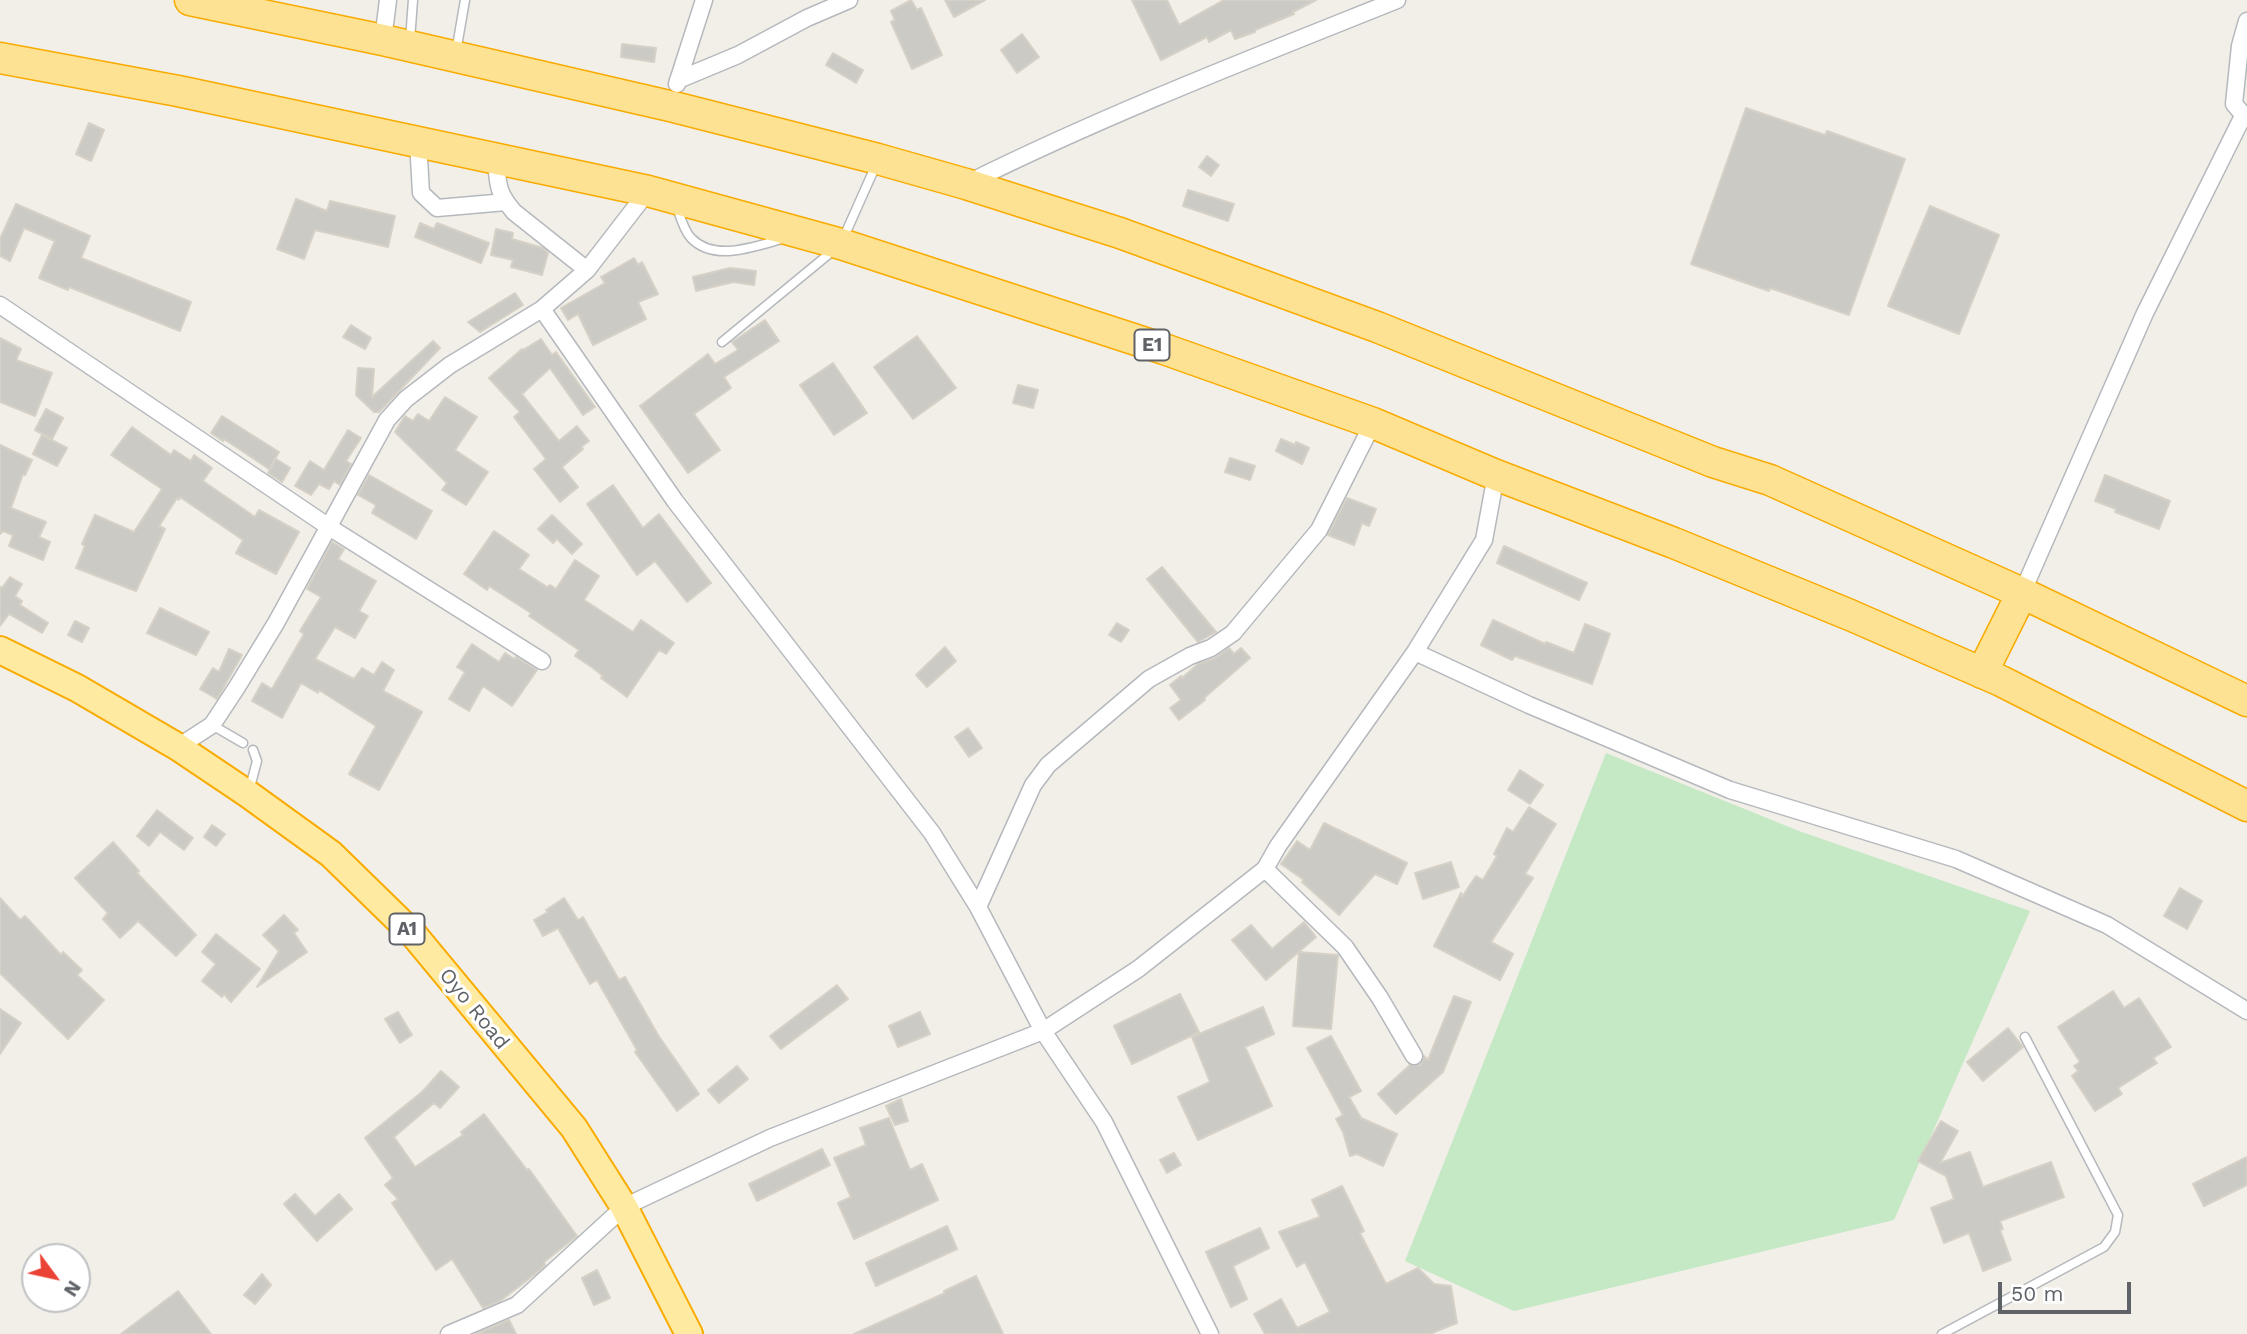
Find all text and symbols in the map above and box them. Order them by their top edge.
road number: E1 [1134,330,1170,360]
road number: A1 [390,914,424,945]
street label: Oyo Road [434,963,514,1055]
north arrow [21,1243,91,1313]
scale bar [2002,1268,2135,1312]
text: N [59,1276,86,1301]
text: 50 m [2011,1281,2063,1306]

